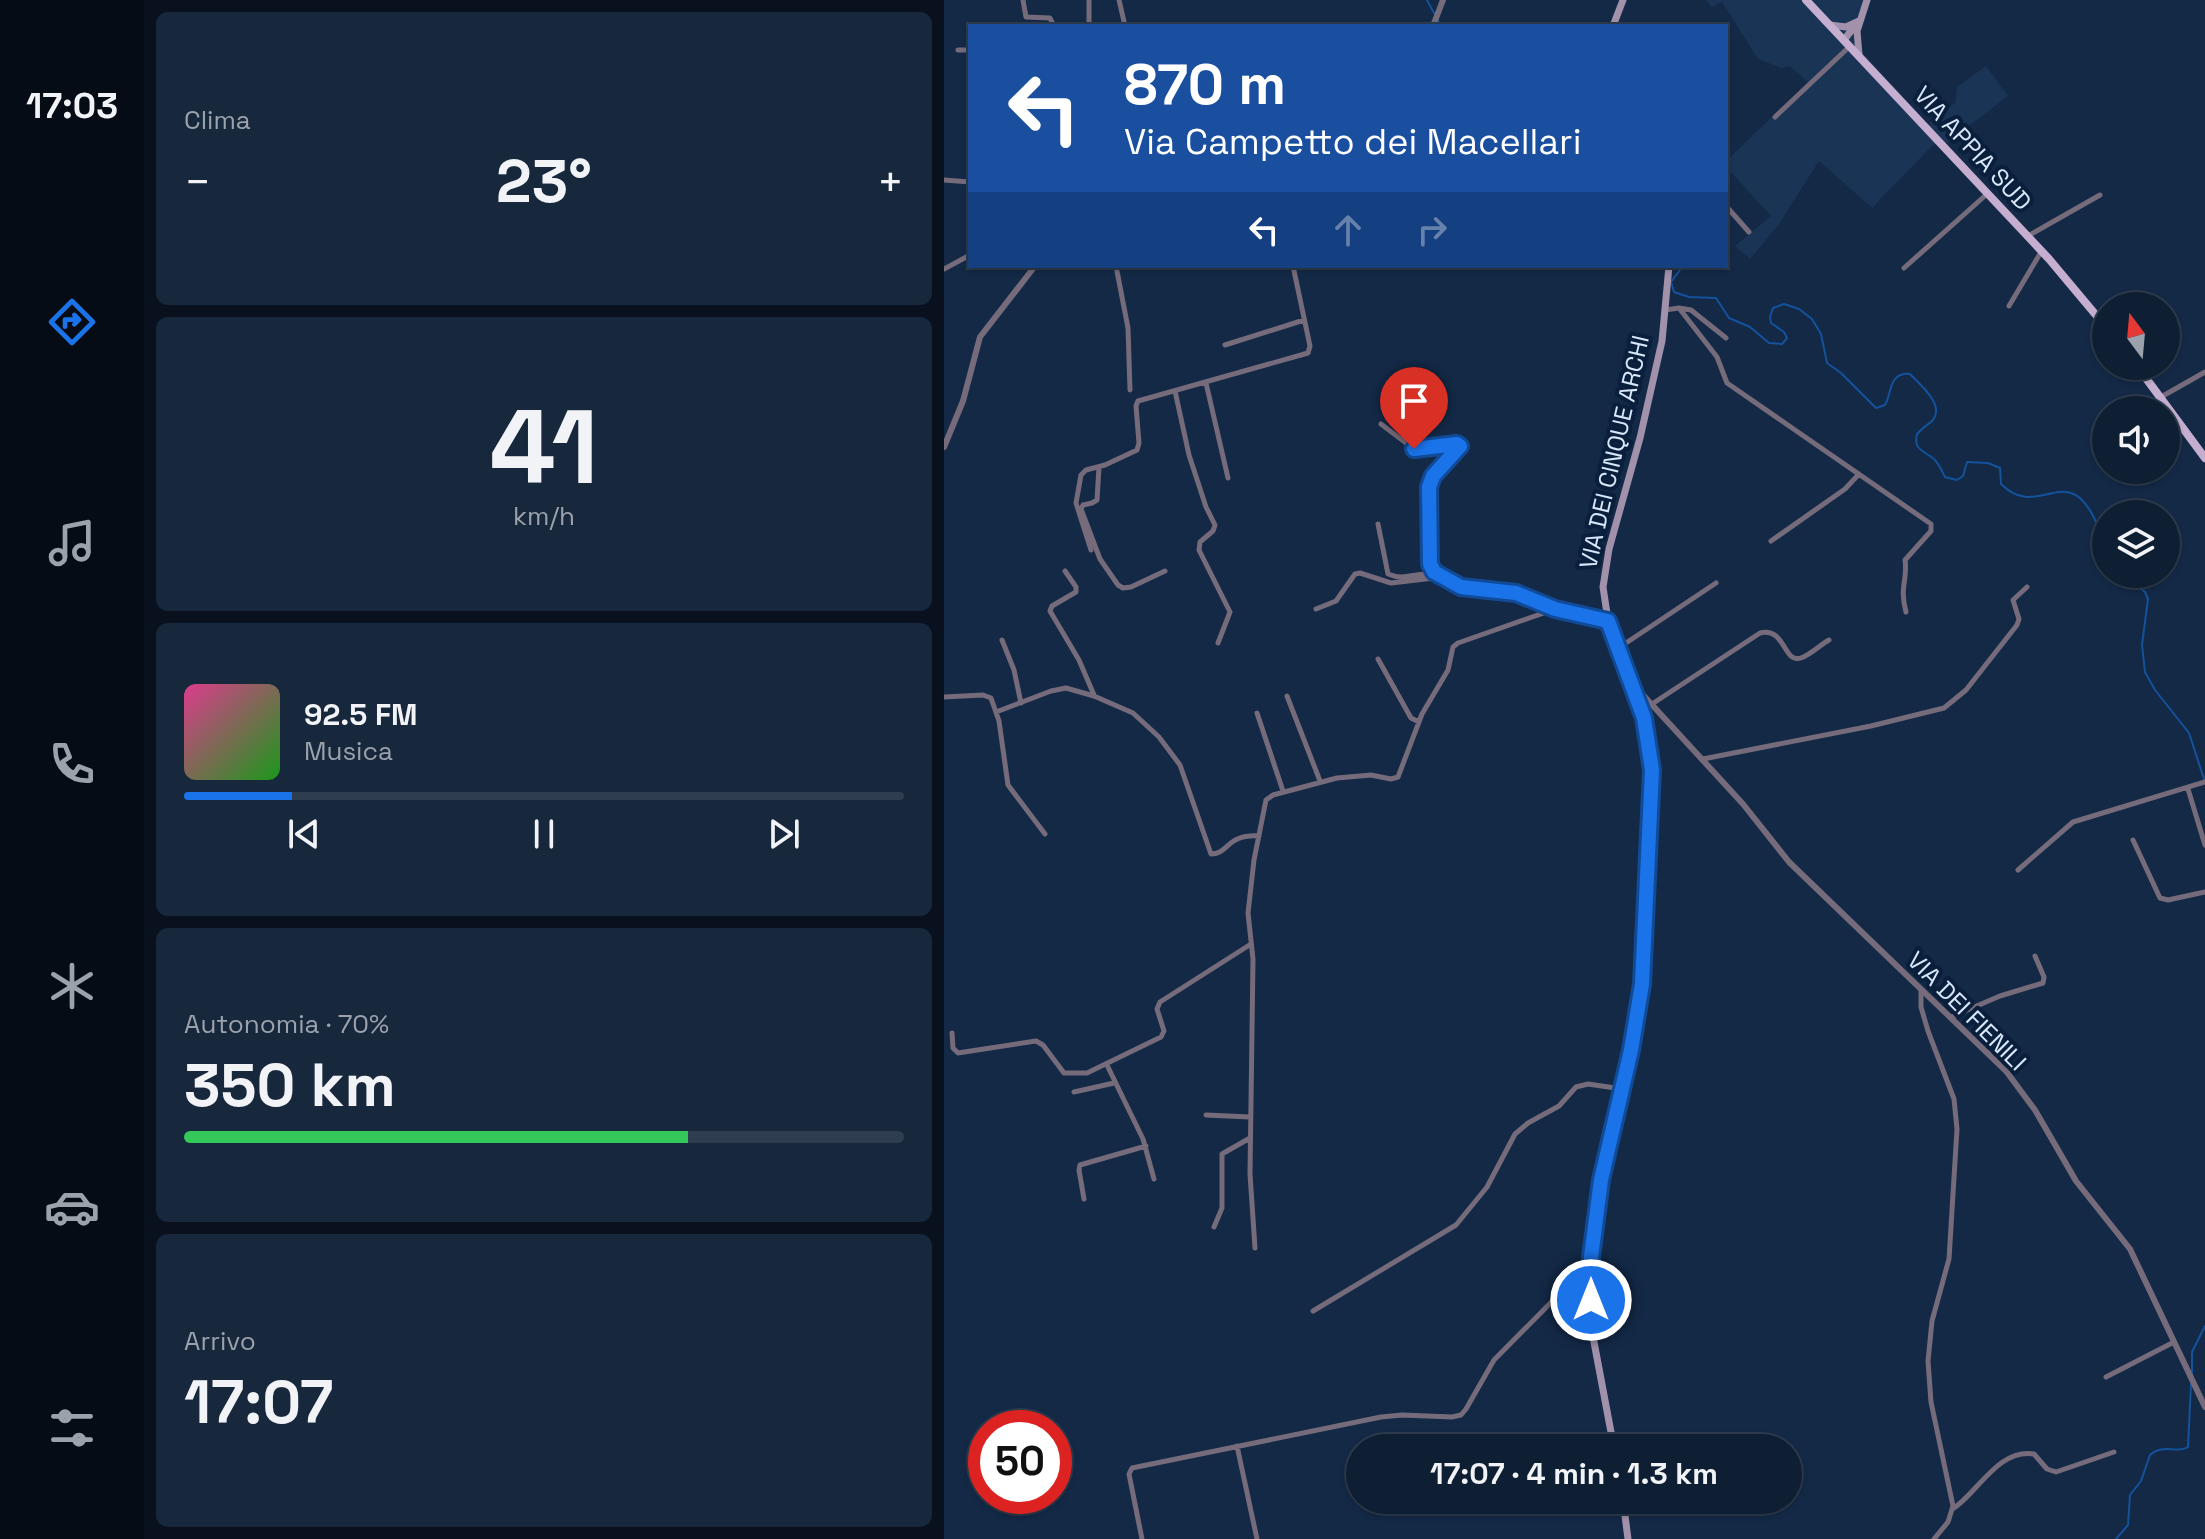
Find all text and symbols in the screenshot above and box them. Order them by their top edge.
text: 870 m [1124,49,1286,120]
icon: left [992,56,1096,160]
street label: VIA APPIA SUD [1908,79,2038,217]
text: 17:03 [26,83,118,129]
text: Clima [184,103,251,137]
text: Via Campetto dei Macellari [1124,119,1581,165]
text: 23° [496,143,592,220]
text: − [184,154,211,210]
text: + [877,154,904,210]
icon: left [1242,208,1286,252]
icon: ahead [1326,208,1370,252]
icon: right [1410,208,1454,252]
north arrow [2092,292,2180,380]
map controls [2092,292,2180,588]
icon: directions [44,294,100,350]
street label: VIA DEI CINQUE ARCHI [1572,332,1656,572]
pin [1380,367,1448,449]
icon: arrive [1392,379,1436,423]
text: 41 [489,381,599,513]
button: sound [2092,396,2180,484]
text: km/h [513,499,575,533]
button: layers [2092,500,2180,588]
icon: music [44,515,100,571]
text: 92.5 FM [304,695,417,734]
text: Musica [304,734,393,768]
icon: phone [44,736,100,792]
icon: previous [282,812,326,856]
icon: pause [522,812,566,856]
icon: next [762,812,806,856]
street label: VIA DEI FIENILI [1901,945,2033,1077]
icon: climate [44,958,100,1014]
text: Autonomia · 70% [184,1007,389,1041]
text: 350 km [184,1047,396,1124]
icon: car [44,1179,100,1235]
position arrow [1549,1258,1633,1342]
text: Arrivo [184,1324,256,1358]
text: 17:07 [184,1364,333,1441]
icon: filters [44,1400,100,1456]
speed limit sign: 50 [968,1410,1072,1514]
text: 17:07 · 4 min · 1.3 km [1430,1454,1718,1493]

